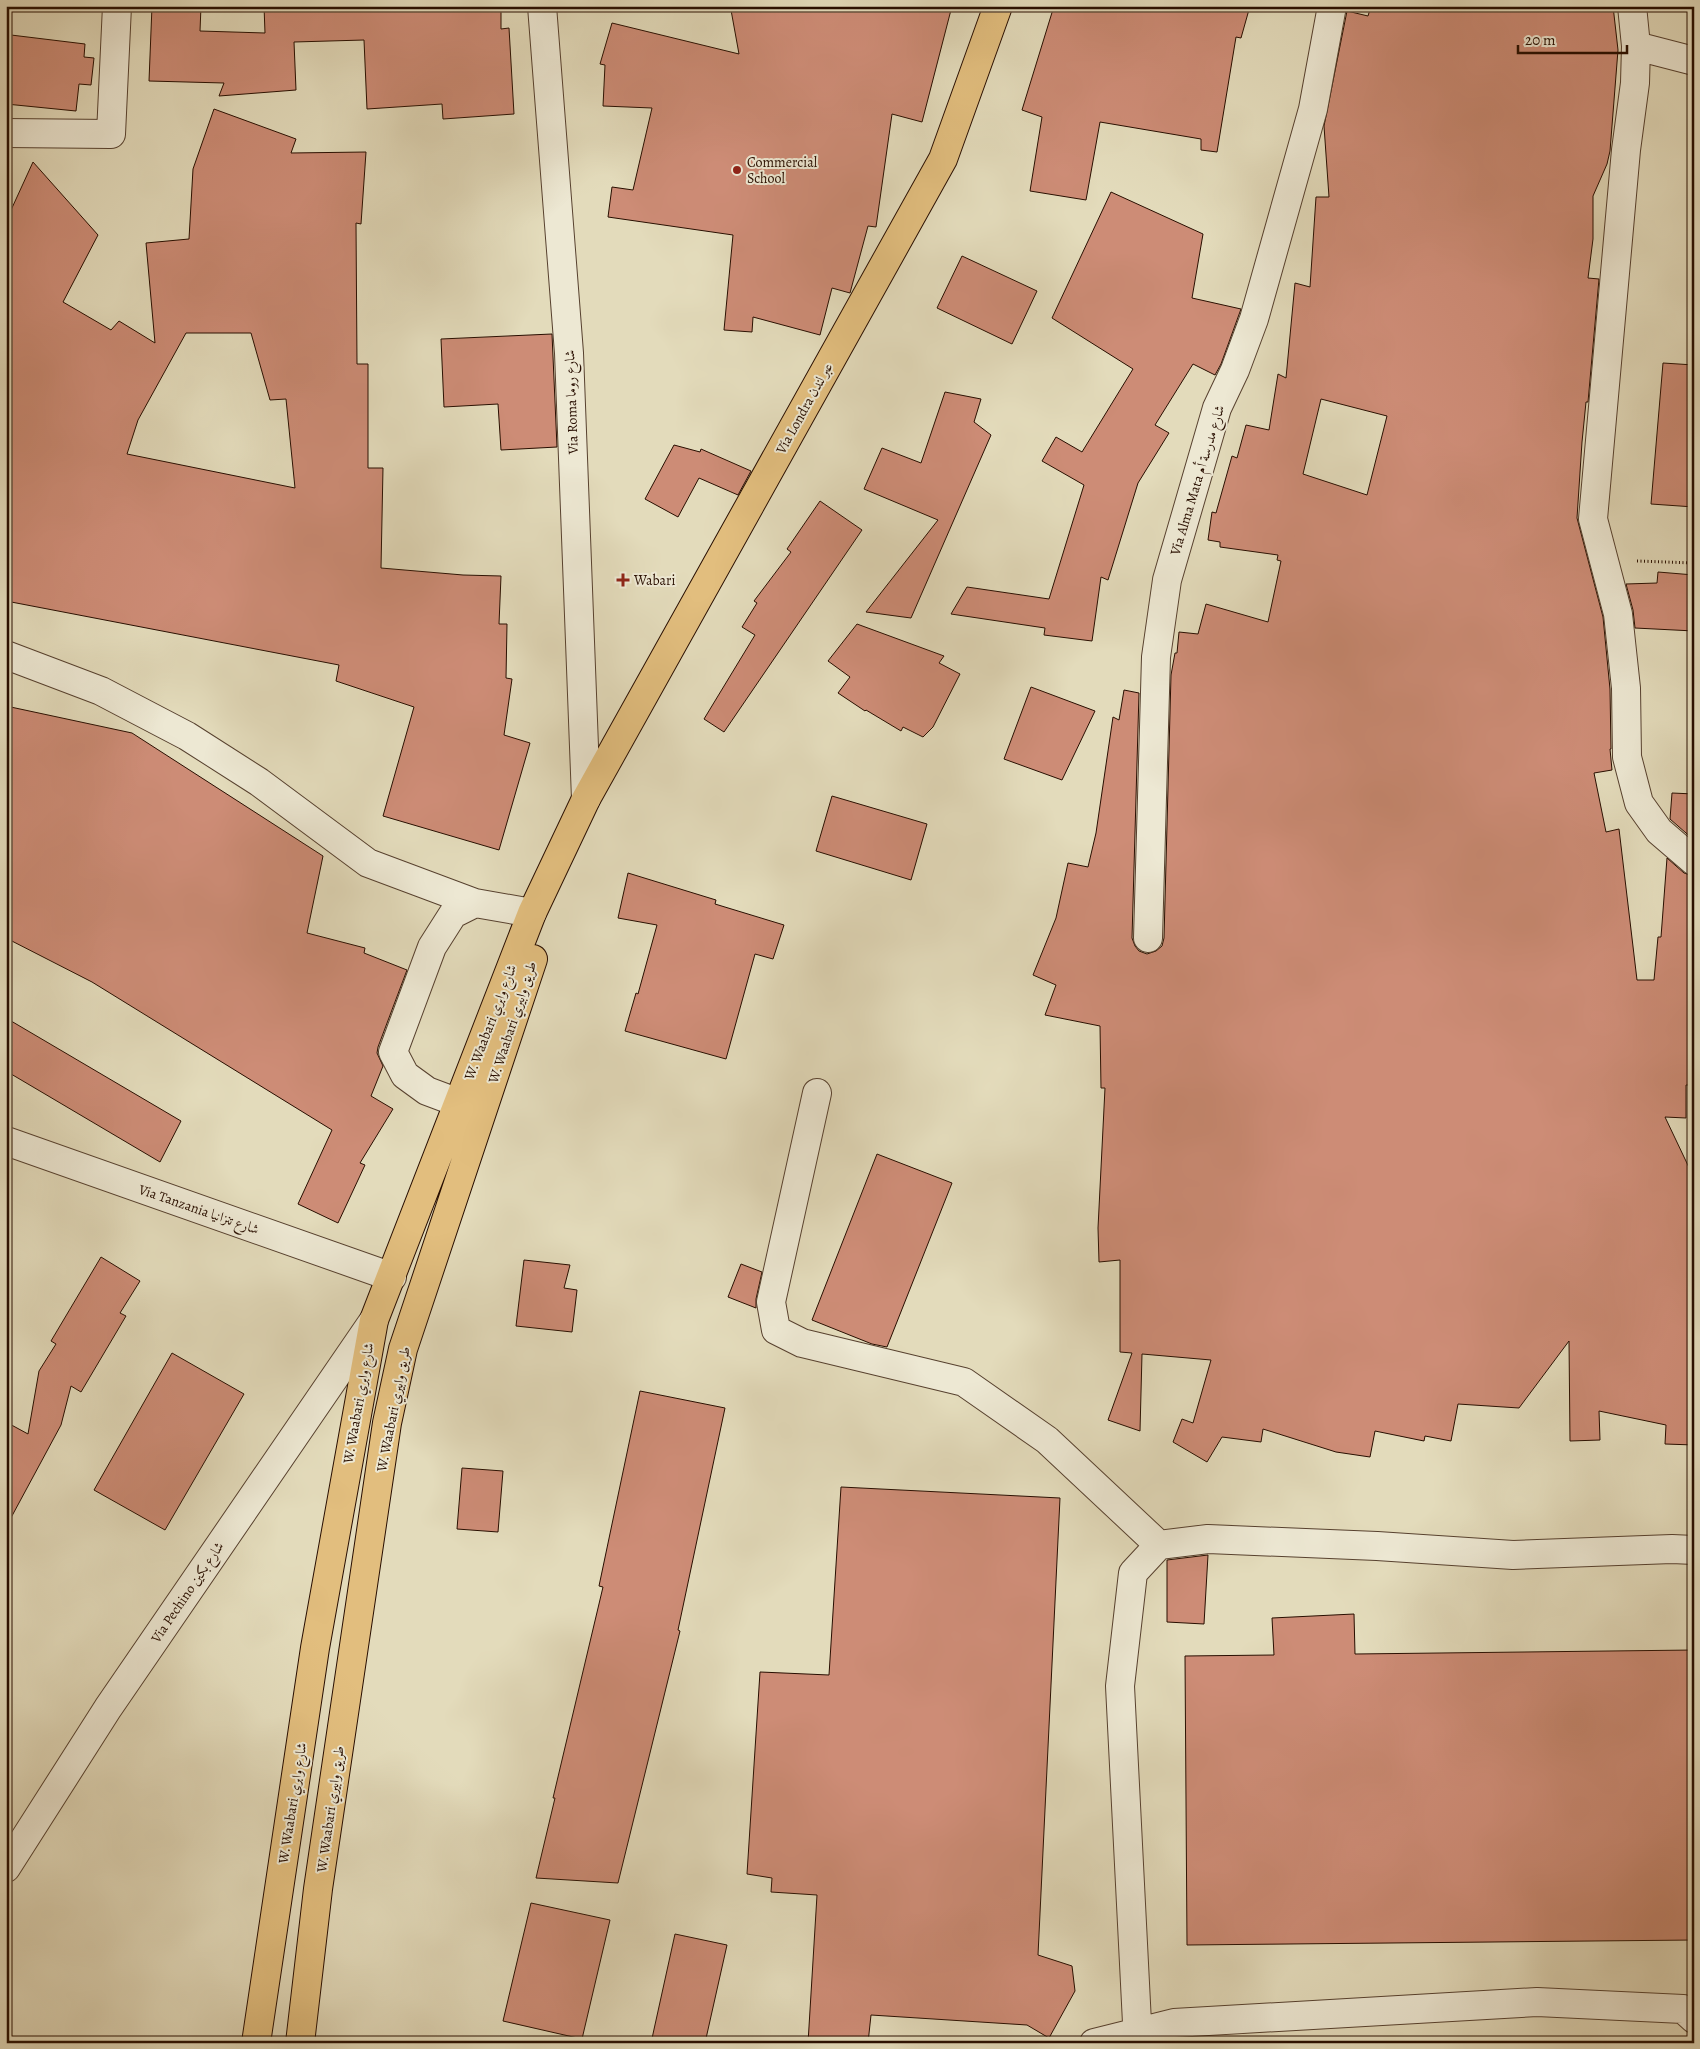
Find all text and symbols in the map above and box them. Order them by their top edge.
scale bar [1518,22,1626,54]
text: 20 m [1525,30,1556,50]
place label: Commercial School [747,153,818,188]
marker: Commercial School [731,164,743,176]
street label: Via Roma شارع روما [560,349,585,455]
street label: Vía Londra عبر لندن [771,359,837,458]
street label: Via Alma Mata شارع مدرسة أم [1164,402,1232,559]
place label: Wabari [633,571,675,590]
marker: Wabari [616,573,630,587]
street label: W. Waabari طريق وابيري [483,959,543,1087]
street label: W. Waabari شارع وابري [459,962,523,1084]
street label: Via Tanzania شارع تنزانيا [135,1180,262,1241]
street label: W. Waabari شارع وابري [338,1341,380,1466]
street label: W. Waabari طريق وابيري [372,1345,417,1475]
street label: Via Pechino شارع بكين [146,1538,230,1648]
street label: W. Waabari شارع وابري [273,1741,313,1866]
street label: W. Waabari طريق وابيري [312,1745,351,1875]

